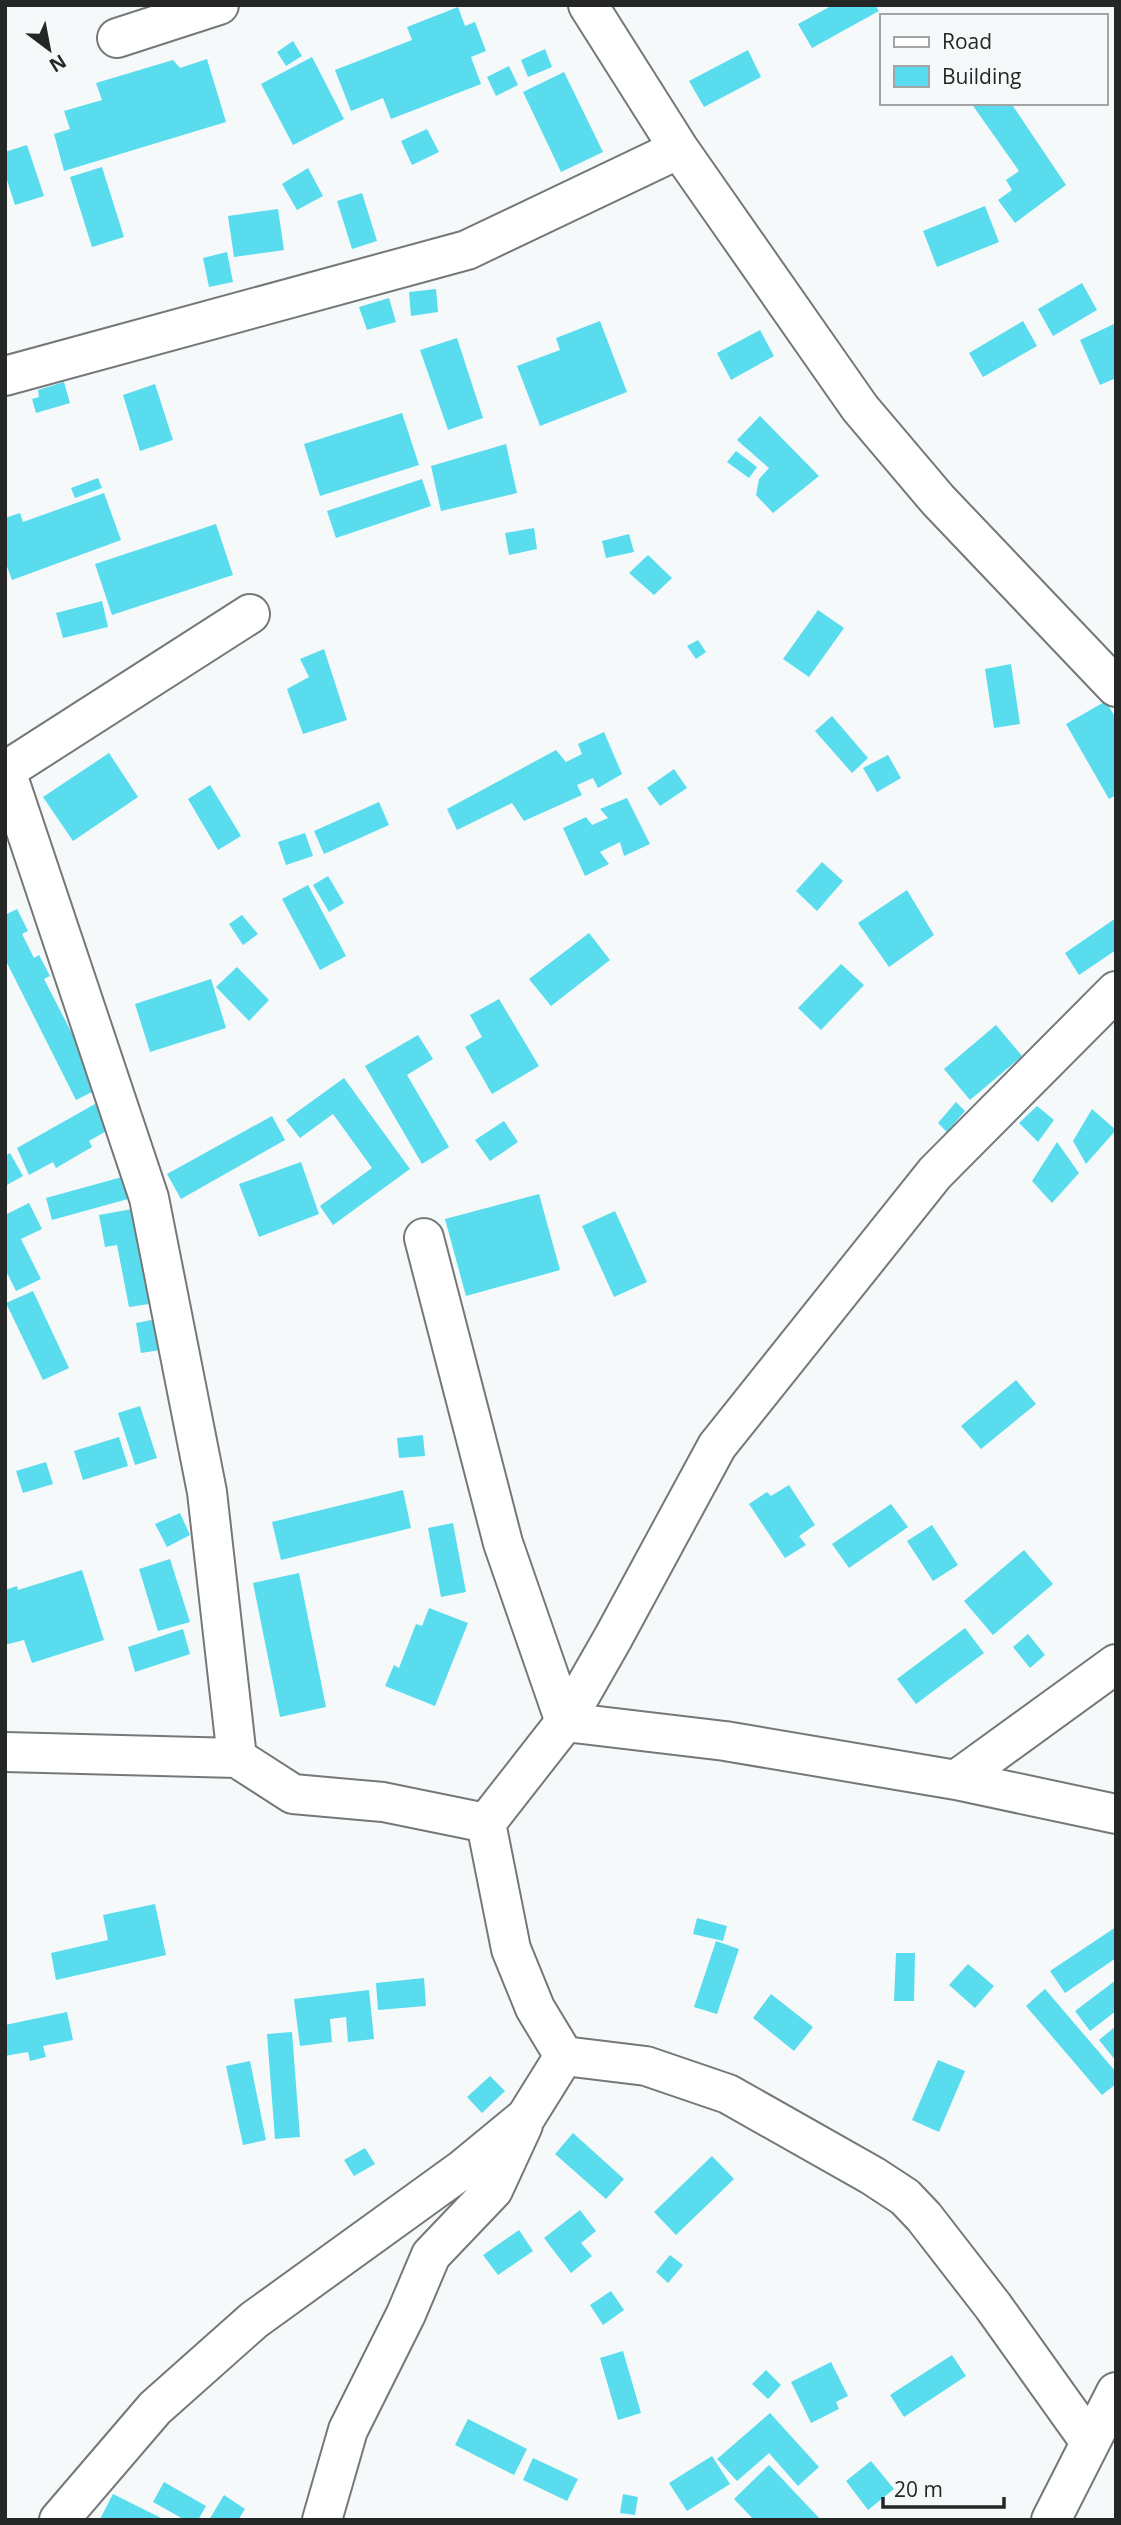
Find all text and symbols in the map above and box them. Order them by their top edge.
north arrow [14,14,84,84]
legend [880,14,1107,105]
text: Road [942,27,992,55]
text: N [45,48,71,79]
text: Building [942,62,1021,90]
scale bar [883,2466,1004,2510]
text: 20 m [894,2475,943,2503]

